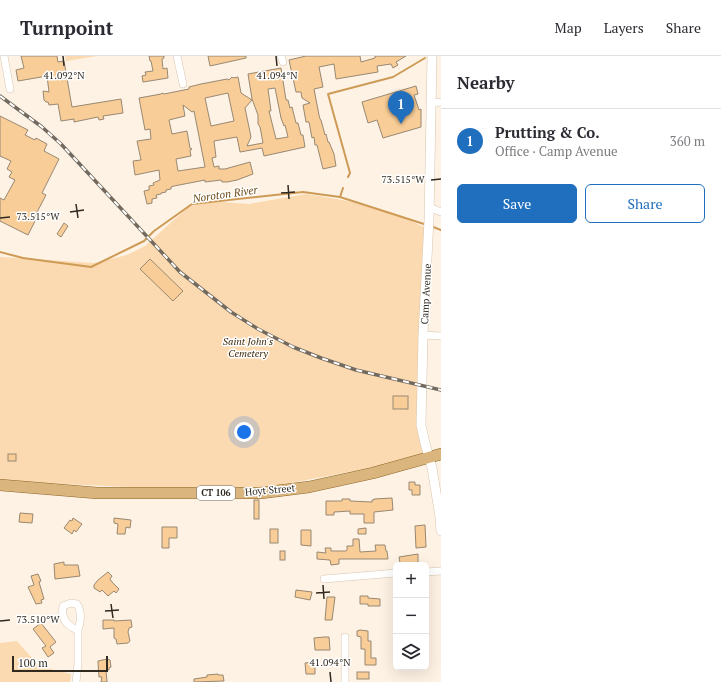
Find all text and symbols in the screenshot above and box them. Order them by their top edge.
text: Turnpoint [20,15,113,40]
text: Map [555,18,582,37]
text: Layers [604,18,644,37]
text: Share [666,18,701,37]
text: 41.092°N [44,69,85,82]
text: 41.094°N [257,69,298,82]
text: Nearby [457,71,515,94]
pin: 1 [388,91,414,124]
text: Prutting & Co. [495,122,600,142]
text: 1 [466,132,474,150]
text: 360 m [670,132,705,150]
text: Office · Camp Avenue [495,142,618,160]
text: 73.515°W [381,173,425,186]
water label: Noroton River [191,182,259,206]
button: Save [457,184,577,223]
button: Share [585,184,705,223]
text: 73.515°W [16,210,60,223]
street label: Camp Avenue [418,263,434,325]
park label: Saint John's Cemetery [223,335,273,360]
your location [234,422,254,442]
street label: Hoyt Street [244,481,296,499]
road number: CT 106 [197,486,235,500]
map controls [393,562,429,670]
button: + [393,562,429,598]
button: − [393,598,429,634]
text: 73.510°W [16,613,60,626]
button: layers [393,634,429,670]
scale bar [12,654,108,673]
text: 100 m [18,656,48,670]
text: 41.094°N [310,656,351,669]

